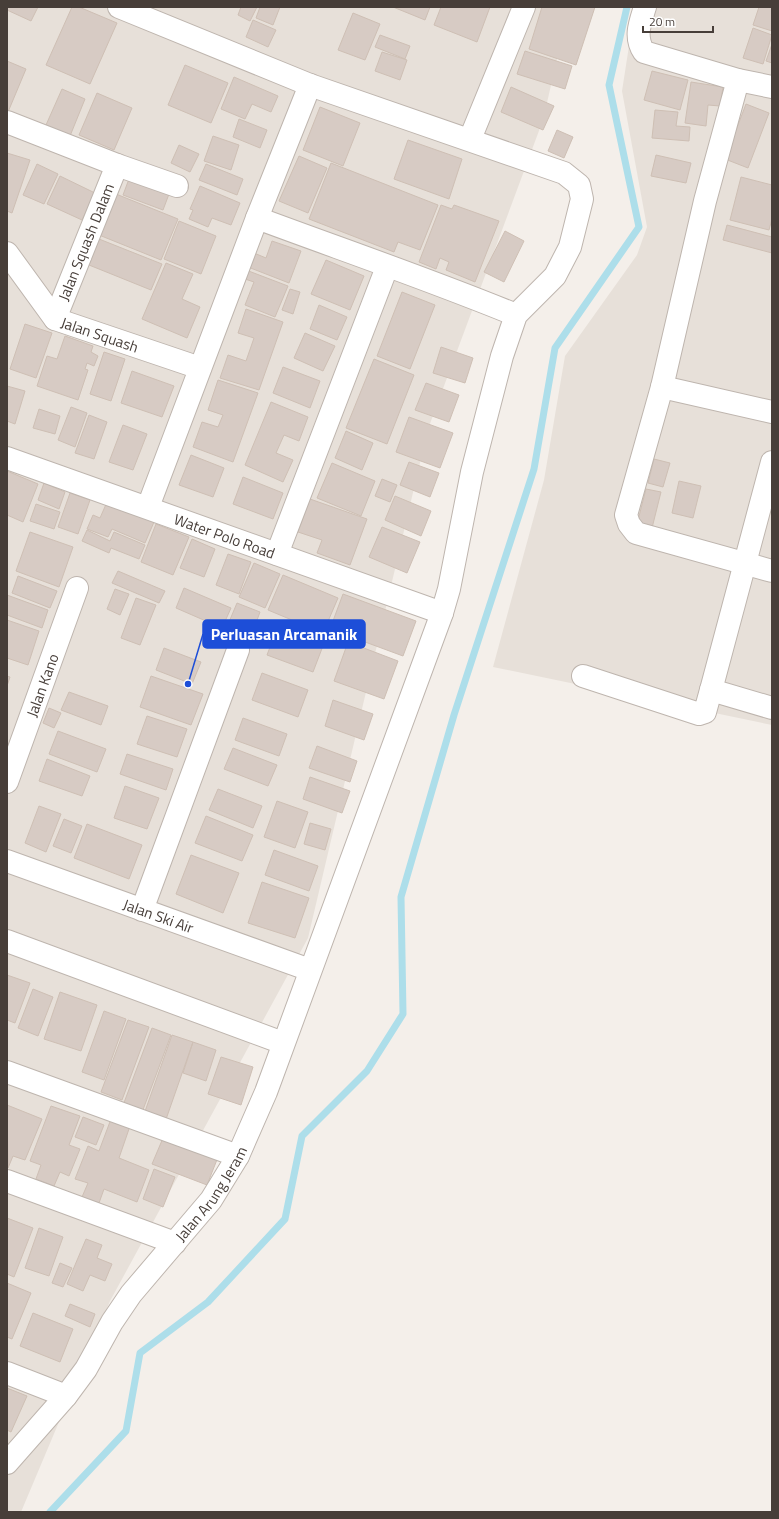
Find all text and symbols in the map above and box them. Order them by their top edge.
scale bar [643,8,713,34]
text: 20 m [649,12,675,31]
street label: Jalan Squash Dalam [52,180,120,304]
street label: Jalan Squash [58,310,142,358]
street label: Water Polo Road [171,507,278,564]
callout: Perluasan Arcamanik [203,620,365,648]
text: Perluasan Arcamanik [211,622,358,646]
street label: Jalan Kano [20,650,64,720]
street label: Jalan Ski Air [120,892,197,939]
street label: Jalan Arung Jeram [169,1142,252,1246]

